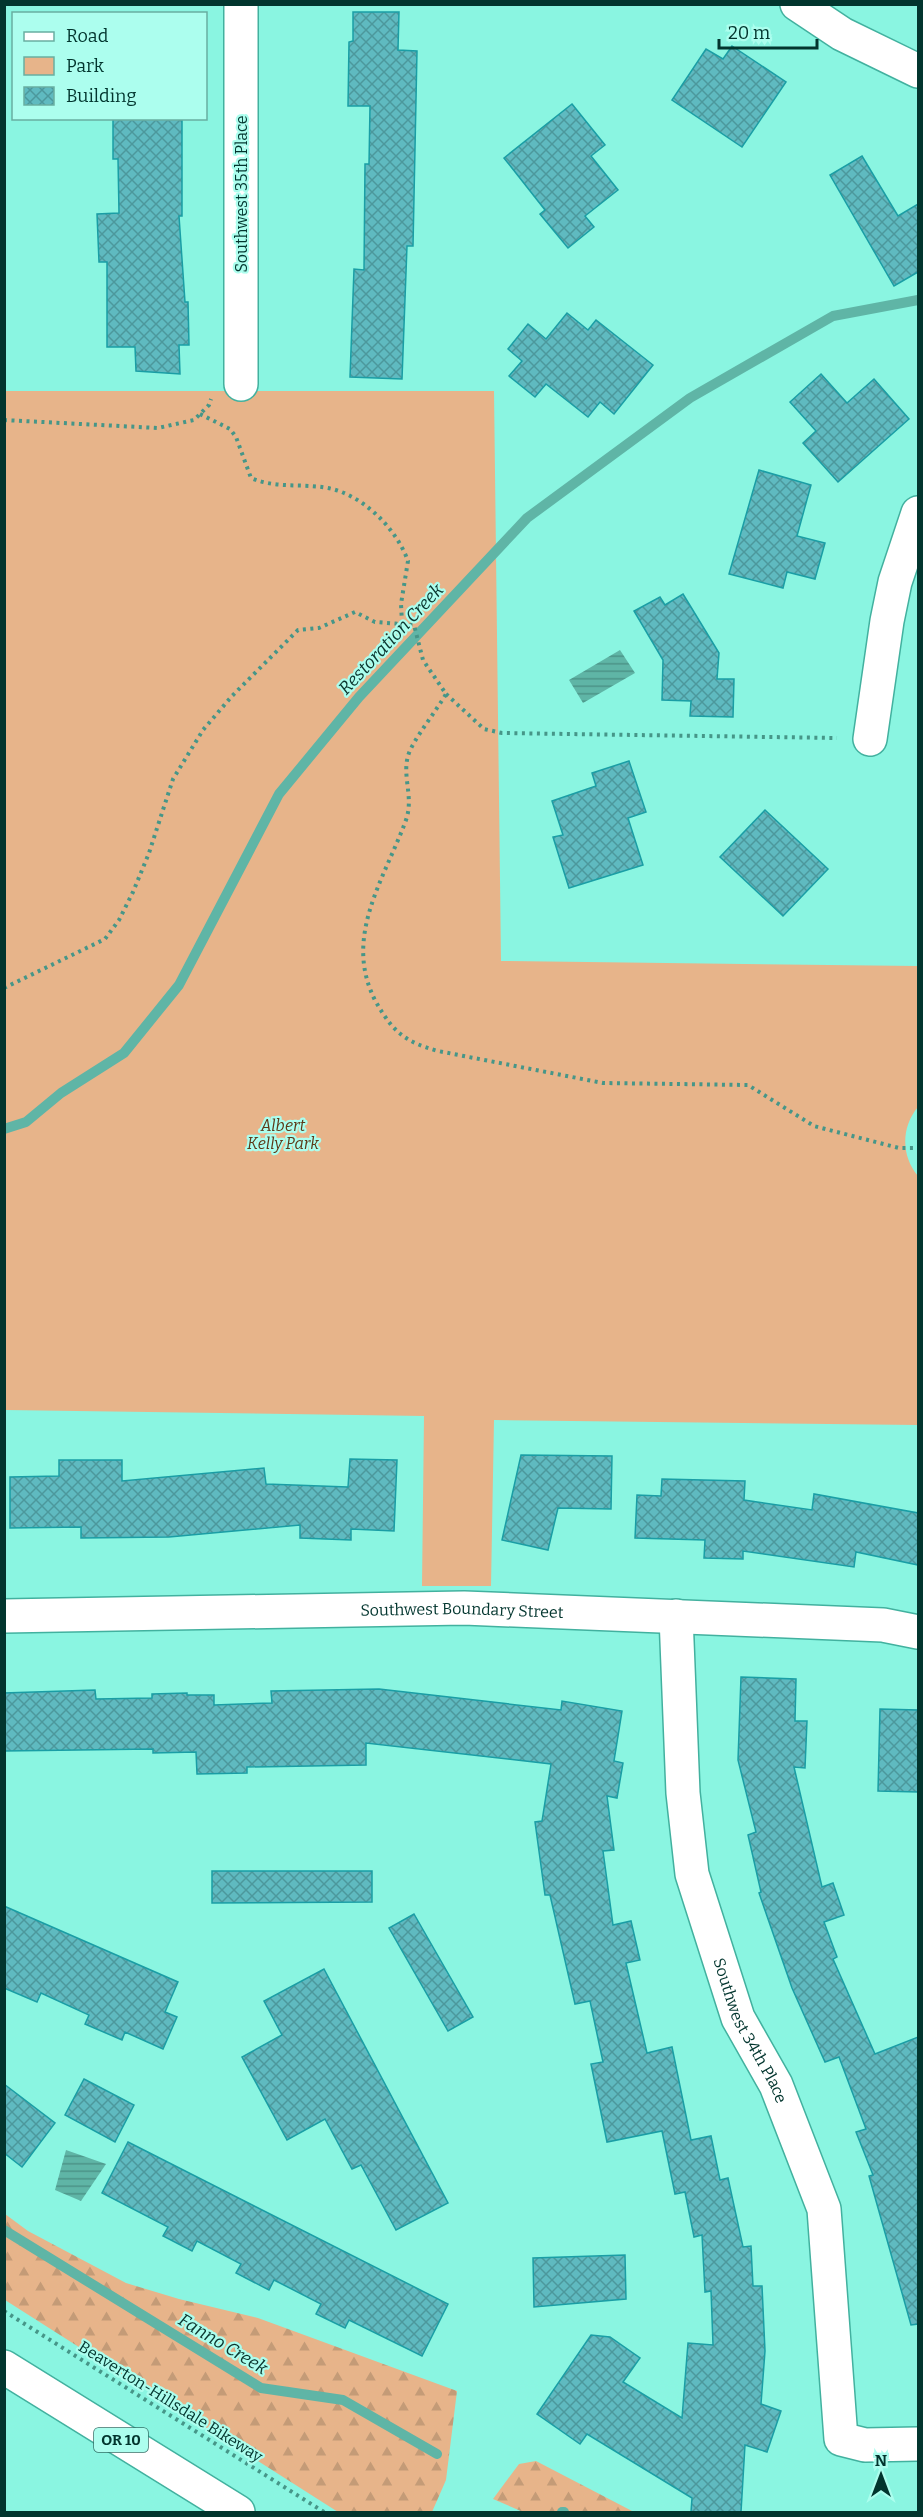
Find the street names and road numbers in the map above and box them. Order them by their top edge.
street label: Southwest 35th Place [232,115,251,273]
street label: Southwest Boundary Street [360,1599,564,1622]
street label: Southwest 34th Place [709,1955,791,2106]
street label: Beaverton-Hillsdale Bikeway [75,2337,267,2466]
road number: OR 10 [94,2428,148,2452]

